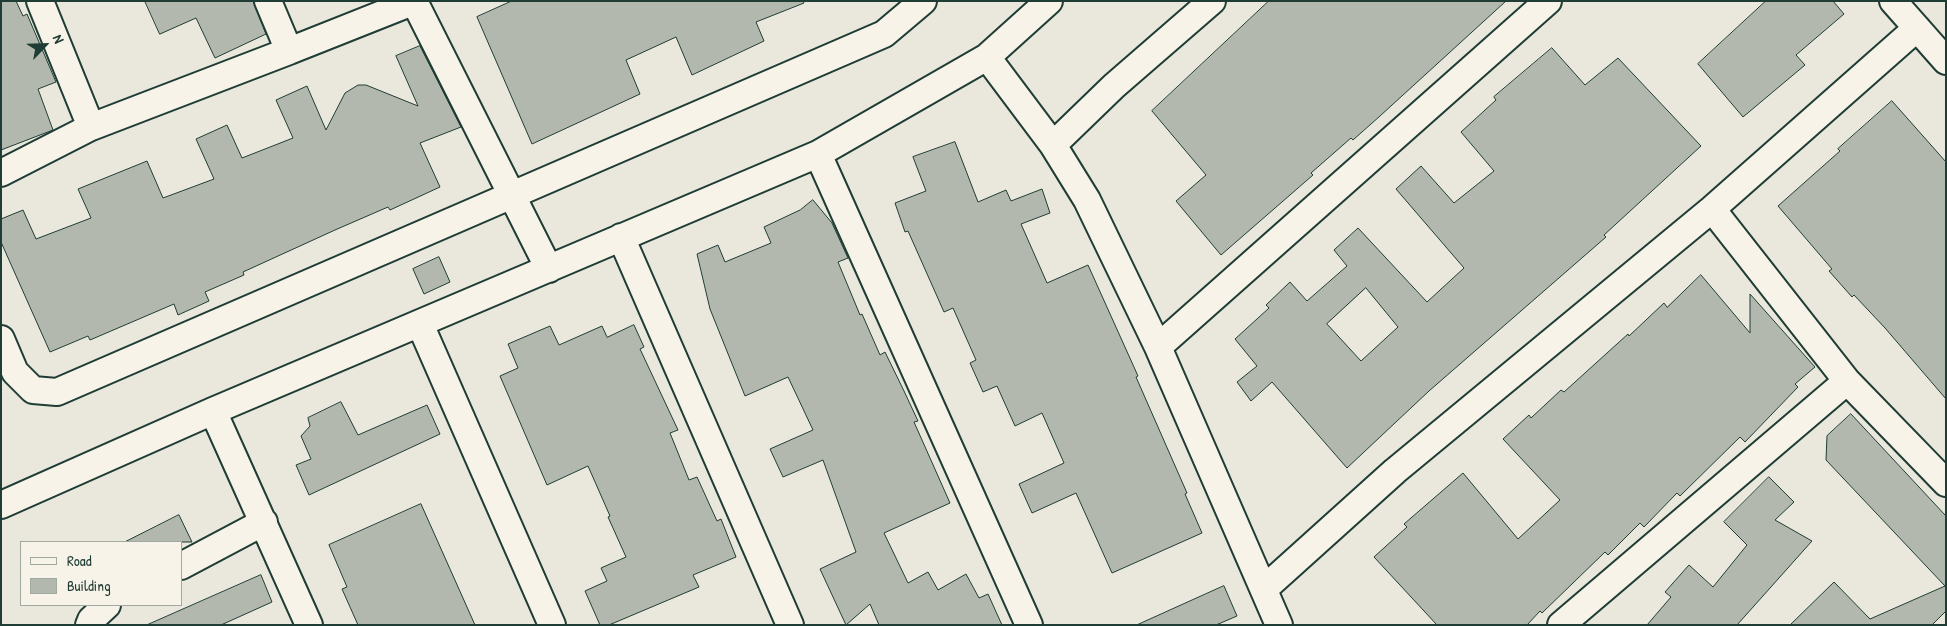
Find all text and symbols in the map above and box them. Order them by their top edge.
north arrow [20,20,70,70]
text: N [49,31,69,46]
legend [20,541,182,606]
text: Road [67,550,92,571]
text: Building [67,575,111,596]

